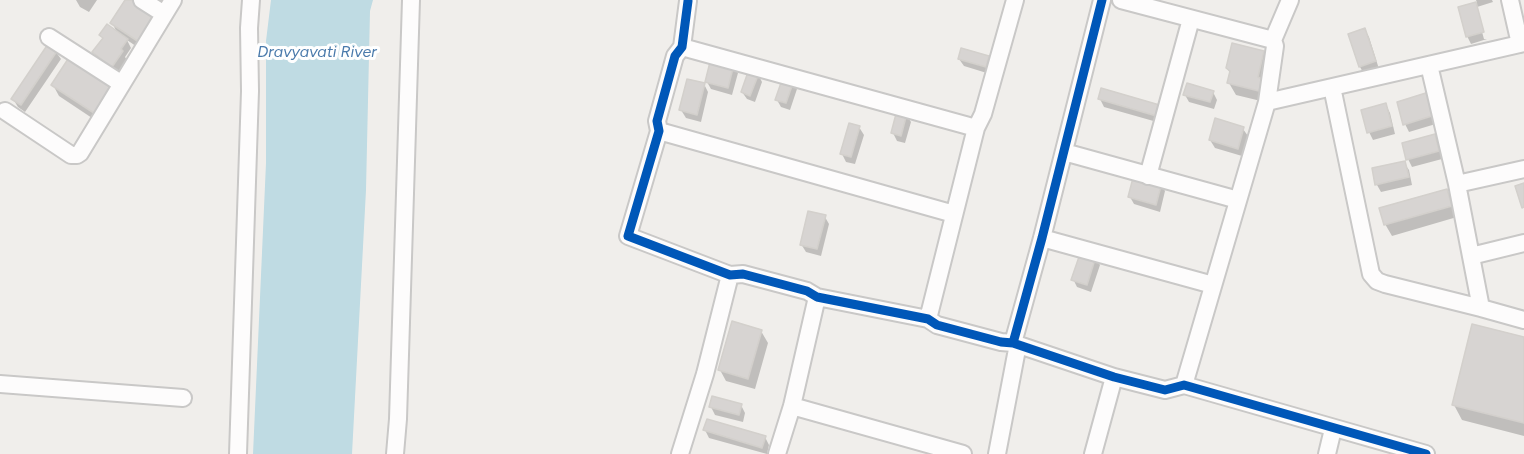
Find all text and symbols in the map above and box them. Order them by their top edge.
water label: Dravyavati River [257,42,377,62]

